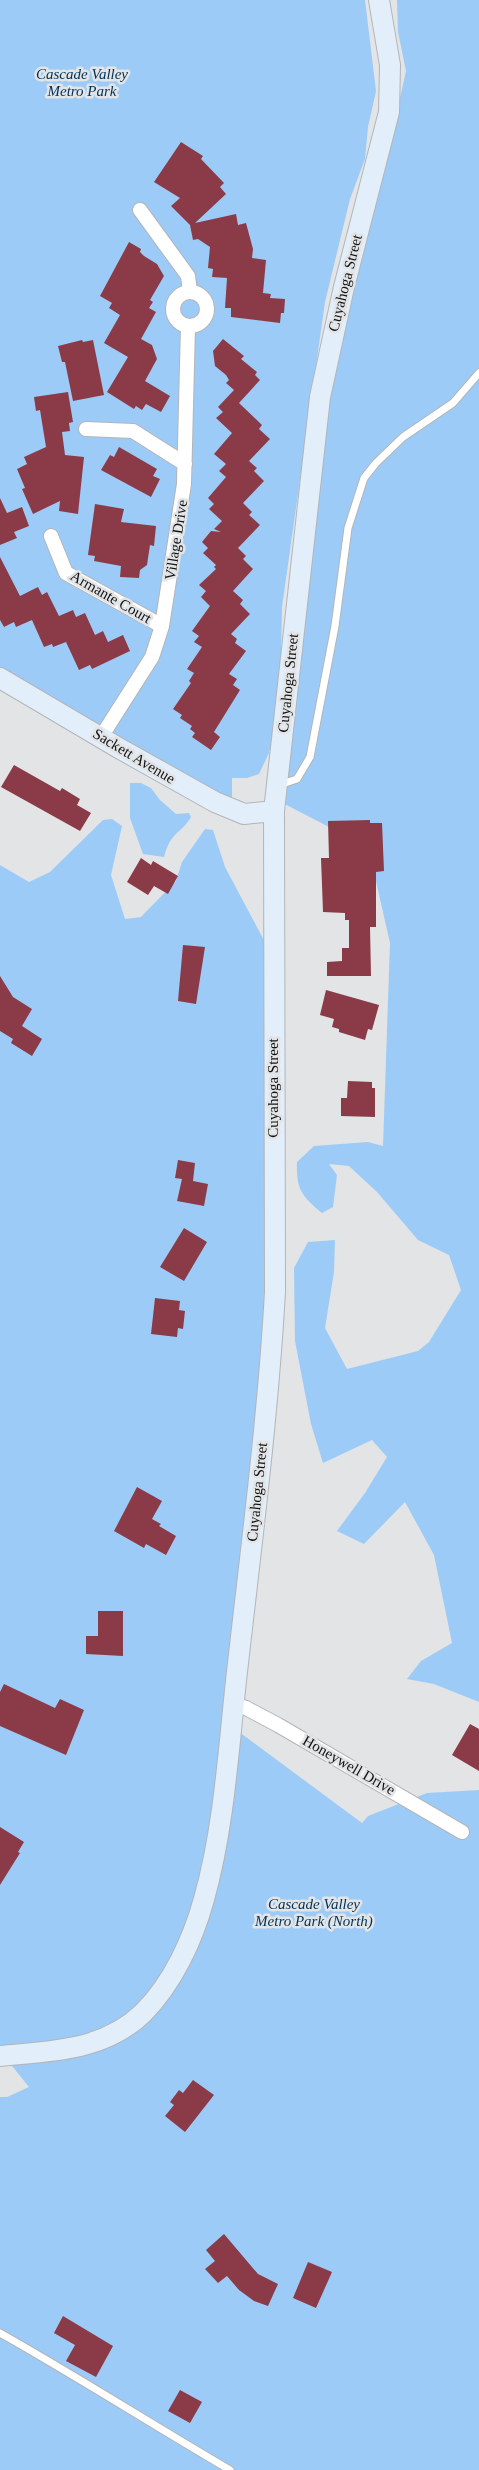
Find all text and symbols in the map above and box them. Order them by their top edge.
park label: Cascade Valley Metro Park [36,66,128,99]
street label: Cuyahoga Street [325,232,365,333]
street label: Village Drive [162,498,190,581]
street label: Armante Court [68,567,155,627]
street label: Cuyahoga Street [275,632,301,733]
street label: Sackett Avenue [90,725,178,787]
street label: Cuyahoga Street [265,1037,281,1138]
street label: Cuyahoga Street [244,1441,270,1542]
street label: Honeywell Drive [300,1732,398,1798]
park label: Cascade Valley Metro Park (North) [254,1896,373,1930]

